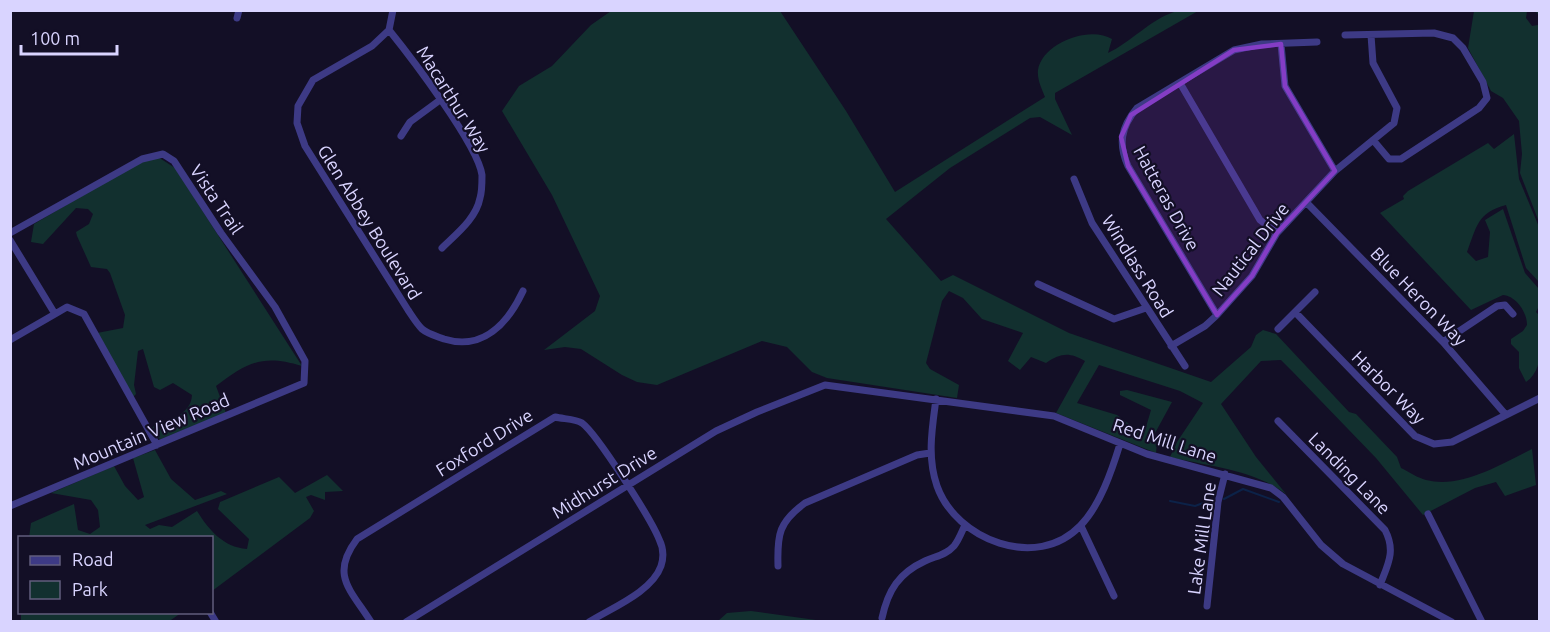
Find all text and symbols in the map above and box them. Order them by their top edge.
scale bar [21,18,117,56]
text: 100 m [30,28,80,48]
street label: Macarthur Way [413,42,495,156]
street label: Glen Abbey Boulevard [314,141,426,303]
street label: Hatteras Drive [1130,142,1204,254]
street label: Vista Trail [187,161,248,238]
street label: Nautical Drive [1207,198,1293,300]
street label: Windlass Road [1098,211,1178,321]
street label: Blue Heron Way [1367,243,1471,350]
street label: Harbor Way [1348,346,1430,428]
street label: Mountain View Road [70,389,232,473]
street label: Foxford Drive [432,404,536,480]
street label: Red Mill Lane [1111,414,1219,466]
street label: Landing Lane [1305,428,1395,518]
street label: Midhurst Drive [548,442,660,522]
street label: Lake Mill Lane [1183,480,1219,596]
legend [18,536,213,614]
text: Road [72,549,114,569]
text: Park [72,579,108,599]

